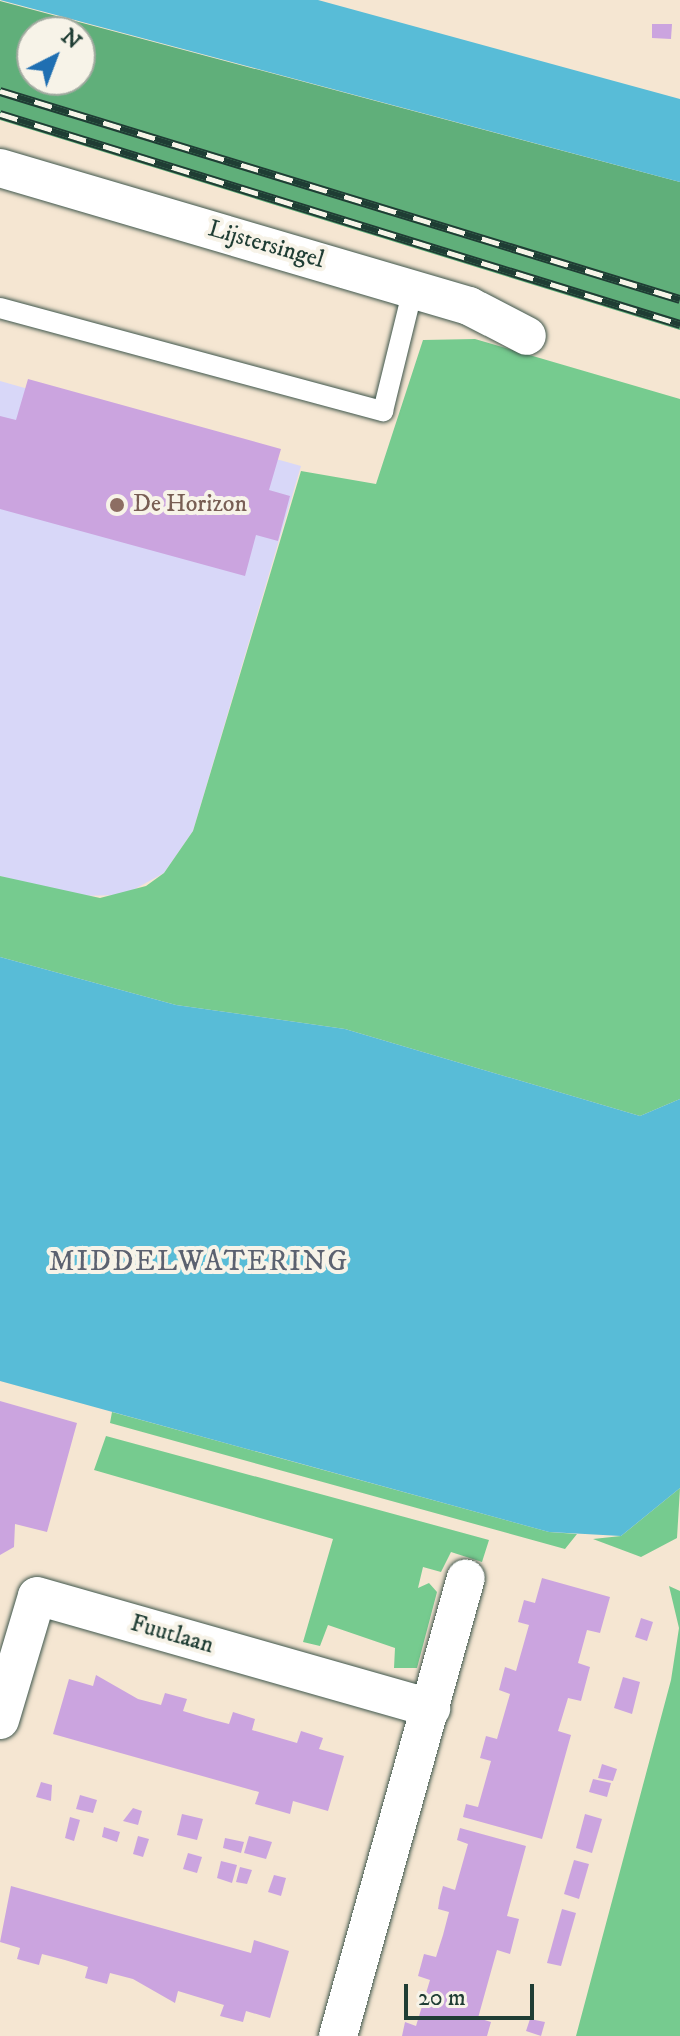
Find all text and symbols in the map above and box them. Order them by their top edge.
north arrow [16,16,96,96]
text: N [55,23,87,55]
street label: Lijstersingel [205,215,327,275]
place label: De Horizon [133,491,247,519]
marker: De Horizon [108,496,126,514]
district label: MIDDELWATERING [49,1245,349,1279]
street label: Fuutlaan [127,1609,217,1661]
scale bar [408,1968,538,2018]
text: 20 m [418,1983,466,2013]

